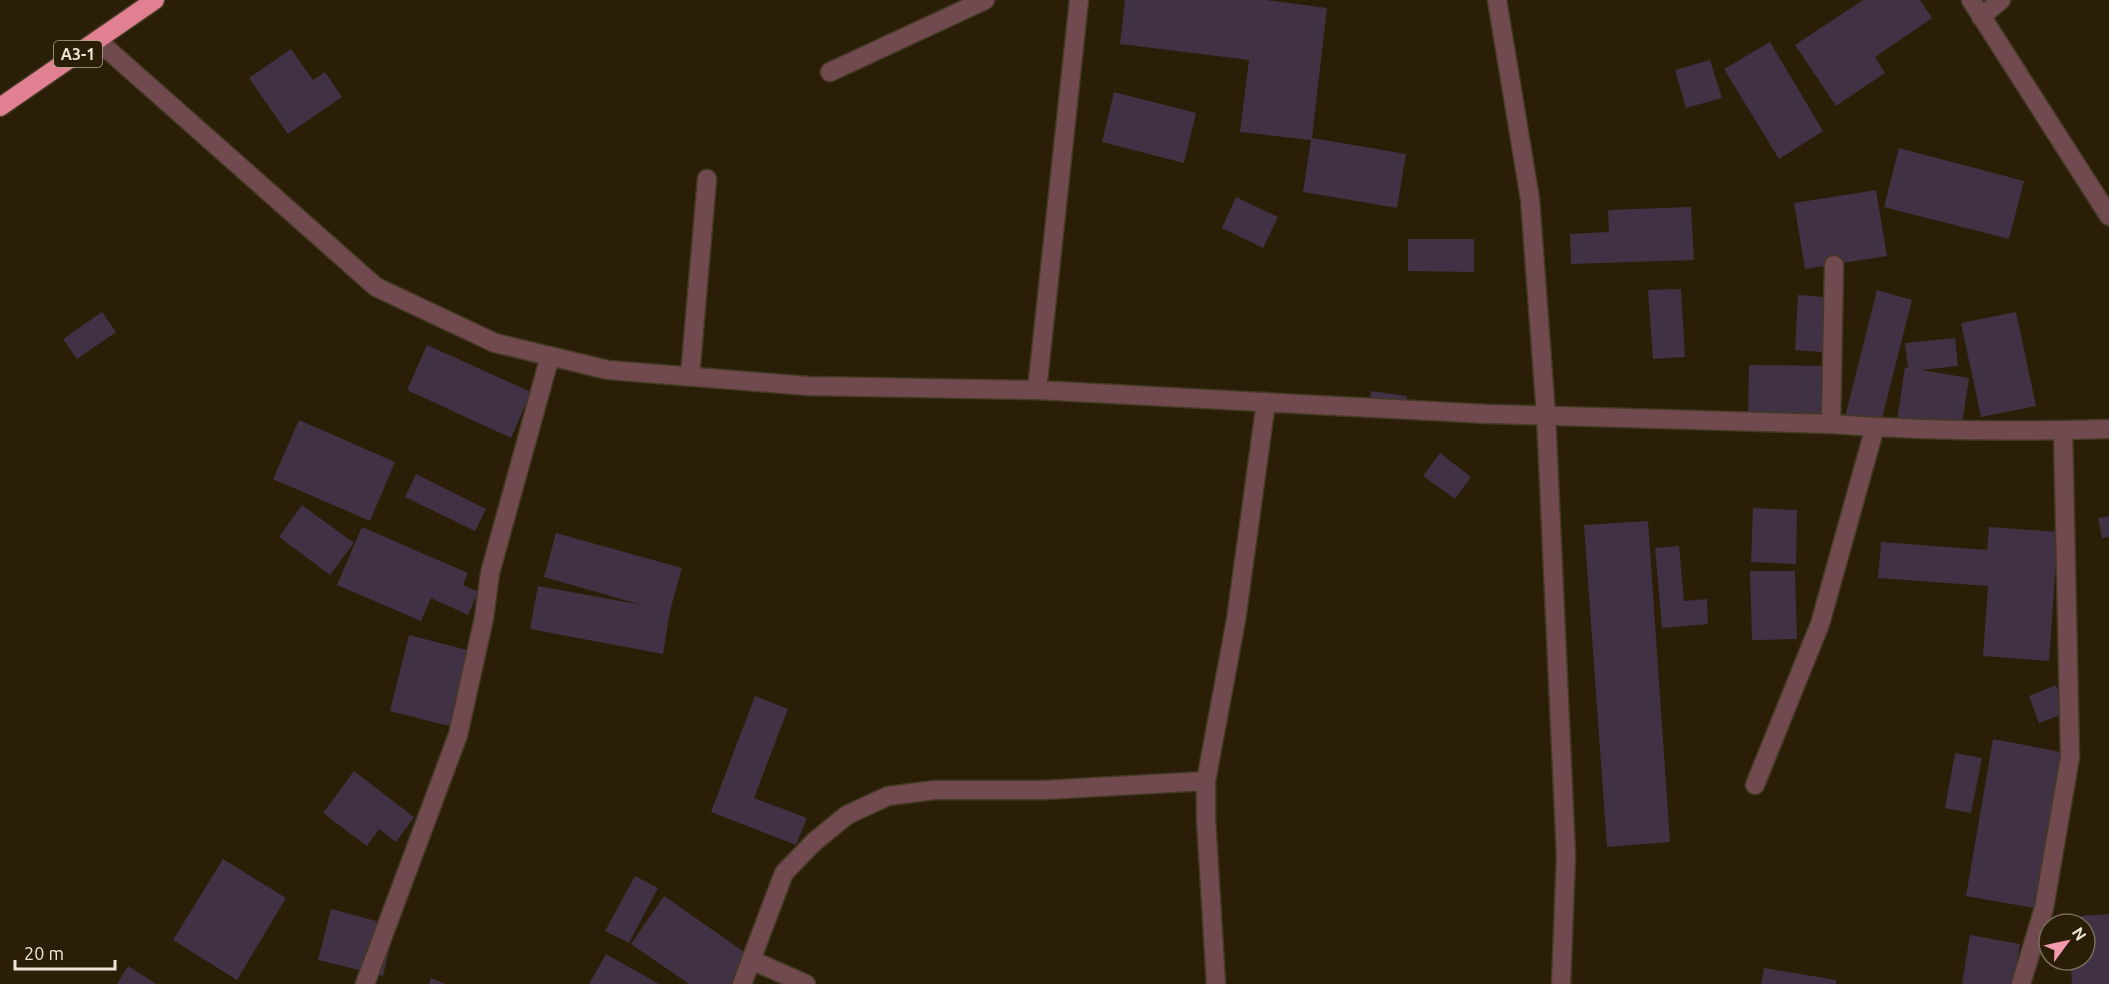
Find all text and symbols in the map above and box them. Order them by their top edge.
road number: A3-1 [54,41,102,67]
north arrow [2037,912,2097,972]
text: N [2069,924,2090,944]
scale bar [15,933,116,971]
text: 20 m [24,943,64,963]

